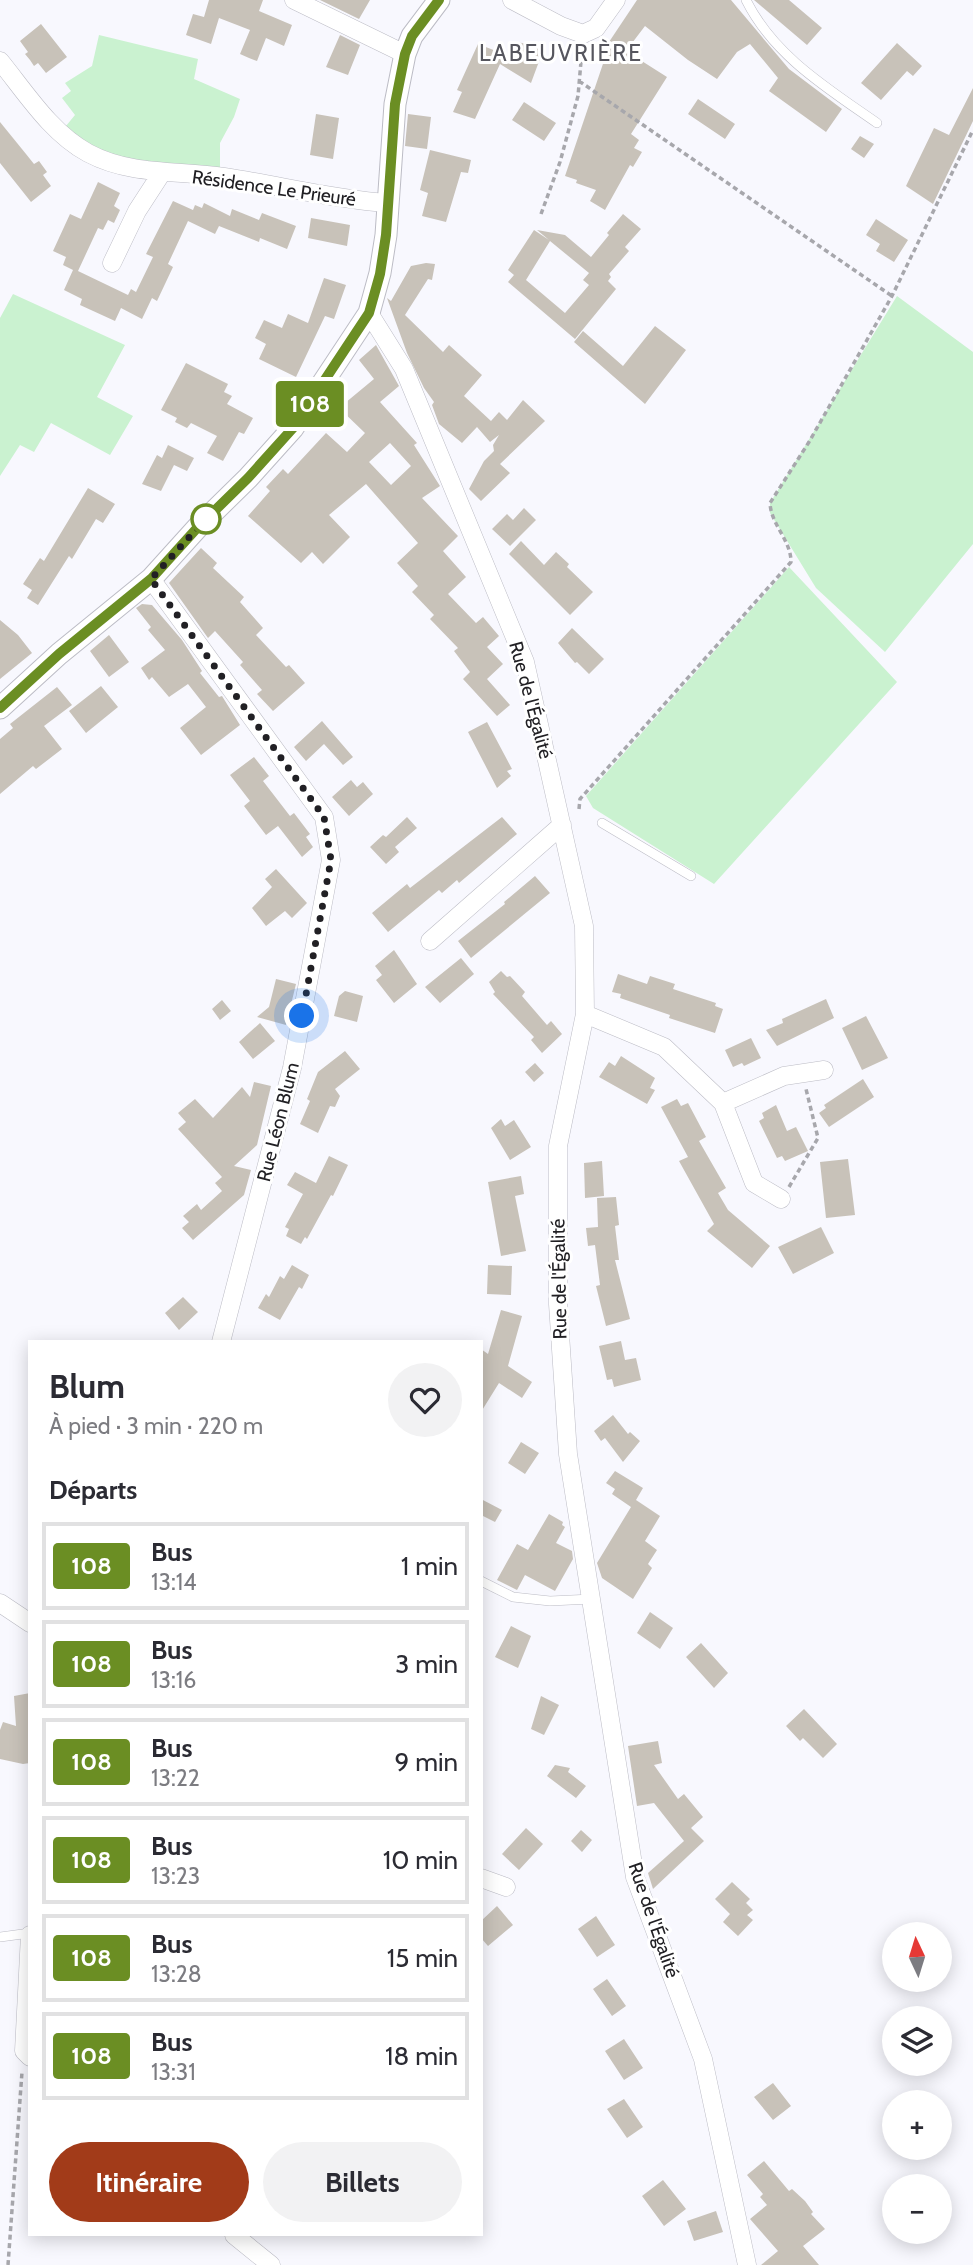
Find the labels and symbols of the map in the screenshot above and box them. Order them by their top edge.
district label: LABEUVRIÈRE [479,38,643,67]
street label: Résidence Le Prieuré [191,165,358,211]
line badge: 108 [270,381,350,427]
unlabelled marker [191,504,221,534]
street label: Rue de l'Égalité [504,638,559,762]
your location [284,998,319,1033]
street label: Rue Léon Blum [252,1060,304,1184]
street label: Rue de l'Égalité [545,1218,572,1340]
street label: Rue de l'Égalité [623,1859,686,1981]
north arrow [882,1922,952,1992]

